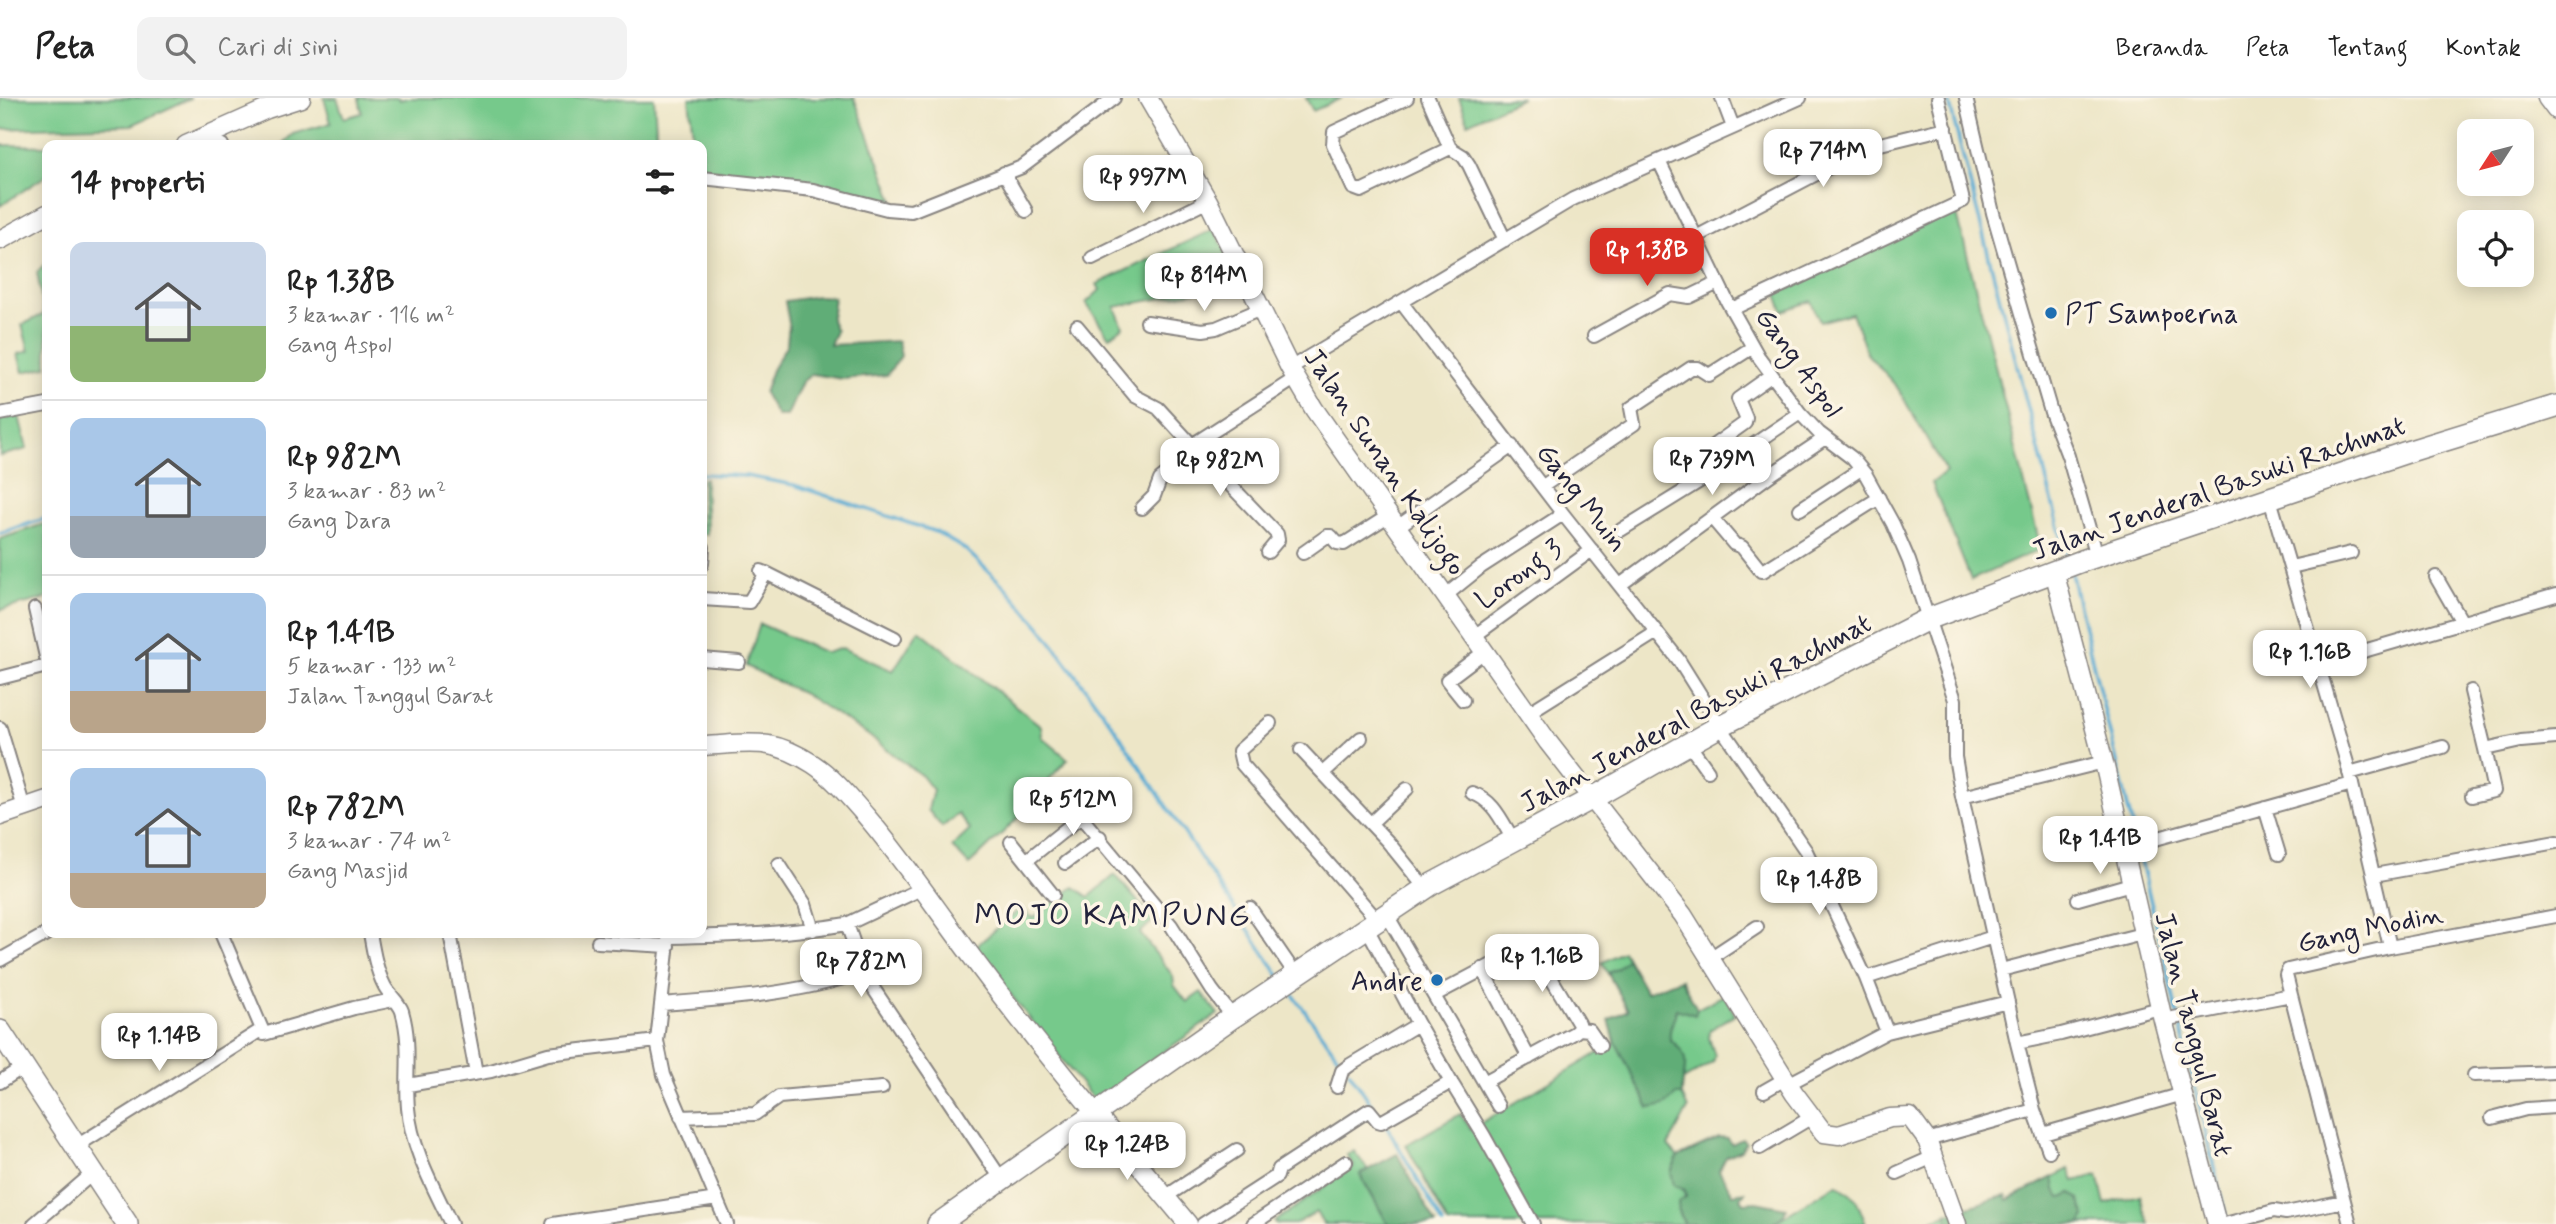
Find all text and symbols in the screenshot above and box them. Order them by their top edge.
search box [137,17,627,80]
text: Peta [35,26,95,70]
icon: search [161,29,199,67]
text: Cari di sini [217,31,338,65]
text: Beranda [2116,33,2208,64]
text: Peta [2246,33,2289,64]
text: Tentang [2327,33,2408,64]
text: Kontak [2446,33,2521,64]
north arrow [2457,119,2534,196]
map controls [2457,119,2534,287]
pin: Rp 714M [1758,130,1888,189]
text: Rp 714M [1779,137,1867,167]
pin: Rp 997M [1078,156,1208,215]
text: 14 properti [70,163,204,202]
icon: filters [641,163,679,201]
text: Rp 997M [1099,163,1187,193]
button: locate [2457,210,2534,287]
pin: Rp 1.38B [1575,228,1719,288]
text: Rp 1.38B [1606,236,1688,266]
pin: Rp 814M [1139,254,1269,313]
text: Rp 814M [1161,261,1247,291]
text: Rp 1.38B [287,262,394,301]
icon: home [126,270,210,354]
place label: PT Sampoerna [2065,297,2238,334]
text: 3 kamar · 116 m² [287,301,455,331]
street label: Gang Aspol [1744,301,1850,427]
marker: PT Sampoerna [2043,305,2059,321]
text: Gang Aspol [287,331,392,361]
street label: Jalan Sunan Kalijogo [1292,341,1474,585]
street label: Jalan Jenderal Basuki Rachmat [2027,408,2411,571]
street label: Gang Muin [1525,436,1635,562]
text: Rp 982M [287,438,401,477]
pin: Rp 982M [1155,438,1285,498]
pin: Rp 739M [1647,438,1777,497]
text: Rp 739M [1669,445,1755,475]
icon: home [126,446,210,530]
text: Rp 982M [1176,446,1264,476]
text: 3 kamar · 83 m² [287,477,446,507]
text: Gang Dara [287,507,391,537]
street label: Lorong 3 [1469,531,1572,622]
street label: Jalan Jenderal Basuki Rachmat [1514,606,1878,823]
text: Rp 1.41B [287,613,395,652]
icon: home [126,621,210,705]
pin: Rp 1.16B [2238,630,2382,690]
text: Rp 1.16B [2269,638,2351,668]
text: 5 kamar · 133 m² [287,652,456,682]
text: Jalan Tanggul Barat [287,682,493,712]
pin: Rp 512M [1008,778,1138,837]
text: Rp 512M [1029,785,1117,815]
text: Rp 782M [287,788,405,827]
icon: home [126,796,210,880]
pin: Rp 1.41B [2028,816,2172,876]
text: Rp 1.41B [2059,824,2141,854]
text: 3 kamar · 74 m² [287,827,452,857]
text: Gang Masjid [287,857,408,887]
pin: Rp 1.48B [1747,858,1891,917]
text: Rp 1.48B [1776,865,1862,895]
district label: MOJO KAMPUNG [974,895,1252,937]
street label: Gang Modin [2294,896,2447,965]
street label: Jalan Tanggul Barat [2142,908,2241,1161]
pin: Rp 1.16B [1470,934,1614,994]
pin: Rp 782M [796,940,926,999]
text: Rp 1.16B [1501,942,1583,972]
text: Rp 782M [816,947,906,977]
place label: Andre [1351,964,1423,1001]
marker: Andre [1429,972,1445,988]
pin: Rp 1.14B [87,1014,231,1073]
text: Rp 1.14B [117,1021,201,1051]
pin: Rp 1.24B [1055,1122,1199,1182]
text: Rp 1.24B [1085,1130,1169,1160]

